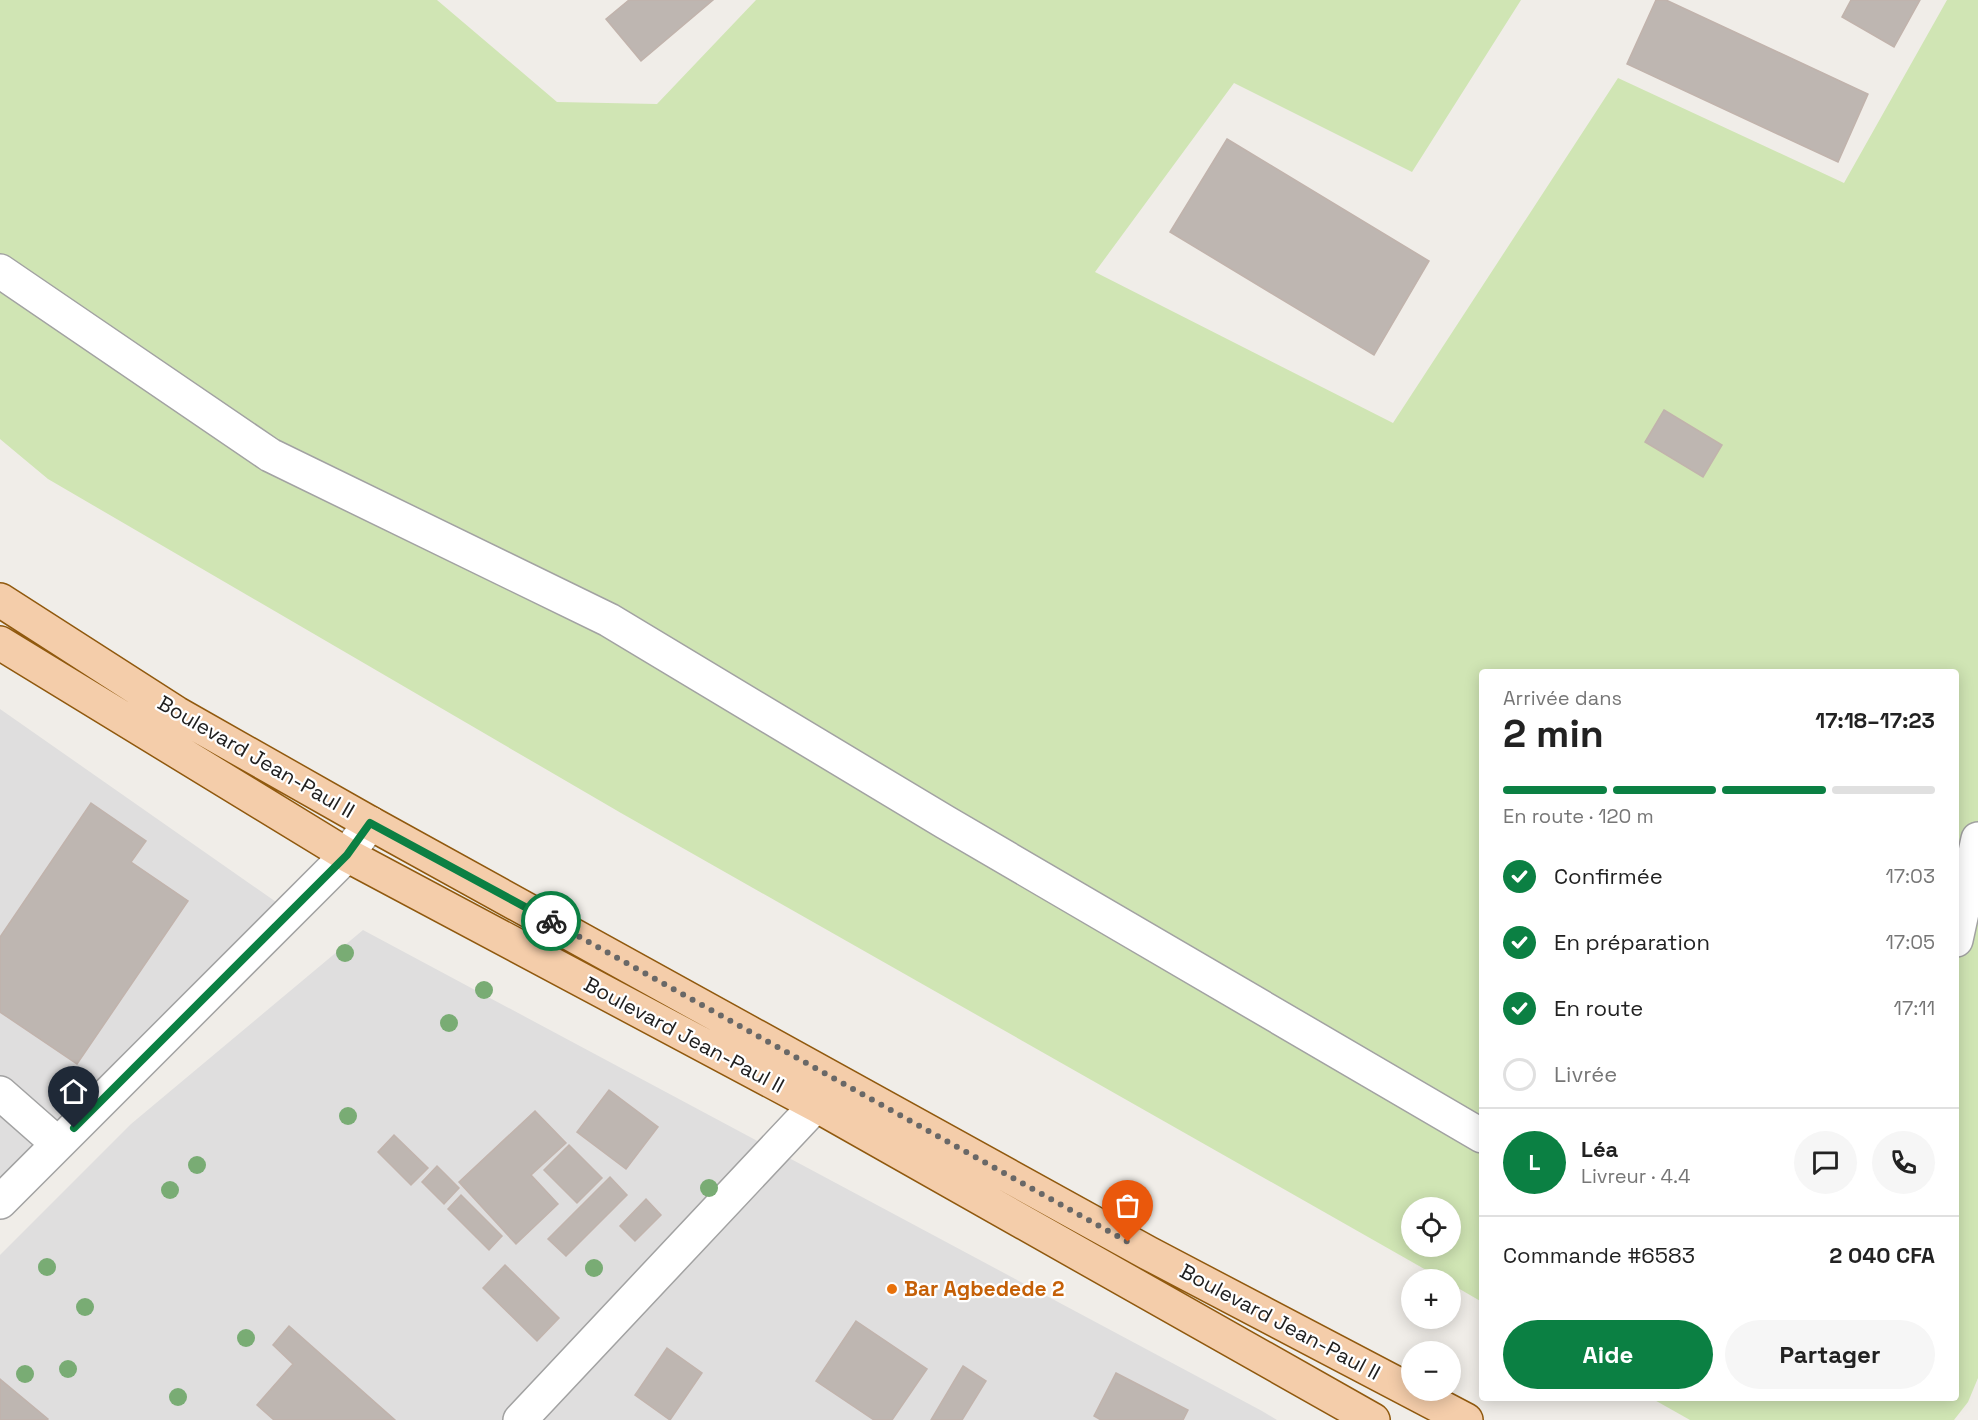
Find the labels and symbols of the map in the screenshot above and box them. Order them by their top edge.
street label: Boulevard Jean-Paul II [153,689,360,824]
courier [521,891,581,951]
street label: Boulevard Jean-Paul II [579,970,789,1099]
pin [48,1066,99,1128]
pin [1102,1180,1153,1242]
street label: Boulevard Jean-Paul II [1175,1257,1385,1386]
place label: Bar Agbedede 2 [904,1275,1065,1302]
marker: Bar Agbedede 2 [885,1282,899,1296]

